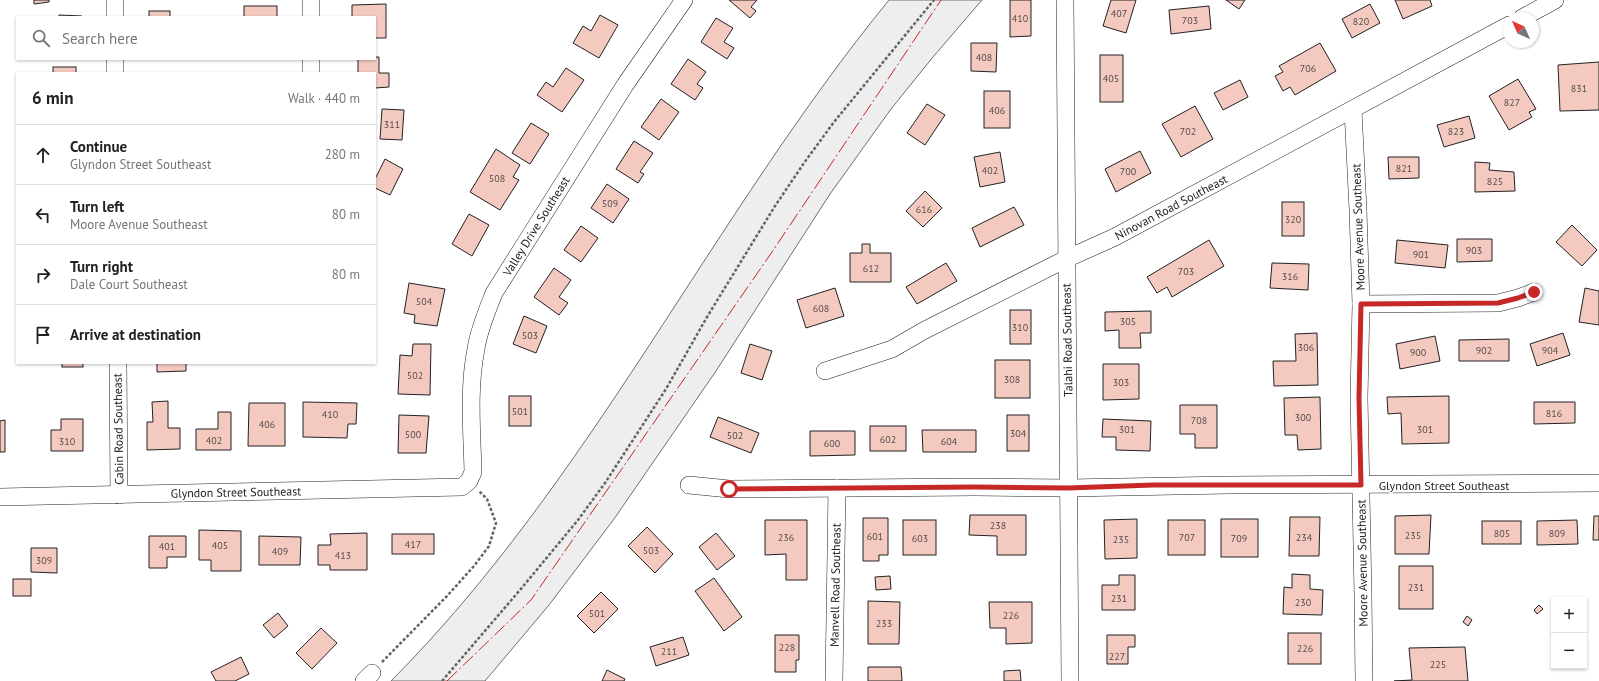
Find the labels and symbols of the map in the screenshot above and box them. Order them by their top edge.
house number: 407 [1111,7,1127,20]
house number: 410 [1012,12,1029,25]
north arrow [1503,12,1539,48]
house number: 703 [1182,14,1198,27]
house number: 820 [1353,15,1370,28]
house number: 408 [976,51,992,64]
house number: 706 [1300,62,1316,75]
house number: 405 [1103,72,1119,85]
house number: 831 [1571,82,1587,95]
house number: 827 [1504,96,1520,109]
house number: 406 [989,104,1005,117]
house number: 311 [384,118,400,131]
house number: 702 [1180,125,1196,138]
house number: 823 [1448,125,1464,138]
house number: 821 [1396,162,1412,175]
street label: Moore Avenue Southeast [1348,163,1368,291]
house number: 402 [982,164,998,177]
house number: 700 [1120,165,1137,178]
street label: Ninovan Road Southeast [1112,171,1230,243]
house number: 508 [489,172,505,185]
street label: Valley Drive Southeast [499,173,573,279]
house number: 825 [1487,175,1503,188]
house number: 509 [602,197,618,210]
house number: 616 [916,203,932,216]
house number: 320 [1285,213,1302,226]
house number: 903 [1466,244,1482,257]
house number: 901 [1413,248,1429,261]
house number: 612 [863,262,879,275]
house number: 703 [1178,265,1194,278]
house number: 316 [1282,270,1298,283]
street label: Talahi Road Southeast [1059,283,1075,397]
route end [1525,283,1543,301]
house number: 504 [416,295,433,308]
house number: 608 [813,302,829,315]
house number: 305 [1120,315,1136,328]
house number: 310 [1012,321,1029,334]
house number: 503 [522,329,538,342]
house number: 306 [1298,341,1314,354]
house number: 902 [1476,344,1492,357]
house number: 904 [1542,344,1559,357]
house number: 900 [1410,346,1427,359]
house number: 502 [407,369,423,382]
street label: Cabin Road Southeast [110,373,126,485]
house number: 308 [1004,373,1020,386]
house number: 303 [1113,376,1129,389]
house number: 501 [512,405,528,418]
house number: 816 [1546,407,1562,420]
house number: 410 [322,408,339,421]
house number: 300 [1295,411,1312,424]
house number: 708 [1191,414,1207,427]
house number: 406 [259,418,275,431]
house number: 301 [1119,423,1135,436]
house number: 301 [1417,423,1433,436]
house number: 304 [1010,427,1027,440]
house number: 500 [405,428,422,441]
house number: 502 [727,429,743,442]
house number: 602 [880,433,896,446]
house number: 402 [206,434,222,447]
house number: 310 [59,435,76,448]
house number: 604 [941,435,958,448]
house number: 600 [824,437,841,450]
street label: Glyndon Street Southeast [1379,478,1509,493]
route start [720,480,738,498]
street label: Glyndon Street Southeast [171,483,301,501]
street label: Moore Avenue Southeast [1353,499,1371,627]
house number: 238 [990,519,1006,532]
street label: Manvell Road Southeast [826,523,844,647]
house number: 805 [1494,527,1510,540]
house number: 809 [1549,527,1565,540]
house number: 235 [1405,529,1421,542]
house number: 601 [867,530,883,543]
house number: 236 [778,531,794,544]
house number: 707 [1179,531,1195,544]
house number: 234 [1296,531,1313,544]
house number: 603 [912,532,928,545]
house number: 709 [1231,532,1247,545]
house number: 235 [1113,533,1129,546]
house number: 417 [405,538,421,551]
house number: 405 [212,539,228,552]
house number: 401 [159,540,175,553]
house number: 503 [643,544,659,557]
house number: 409 [272,545,288,558]
house number: 413 [335,549,351,562]
house number: 309 [36,554,52,567]
house number: 231 [1408,581,1424,594]
house number: 231 [1111,592,1127,605]
house number: 230 [1295,596,1312,609]
house number: 501 [589,607,605,620]
house number: 226 [1003,609,1019,622]
house number: 233 [876,617,892,630]
house number: 228 [779,641,795,654]
house number: 226 [1297,642,1313,655]
house number: 211 [661,645,677,658]
house number: 227 [1109,650,1125,663]
house number: 225 [1430,658,1446,671]

